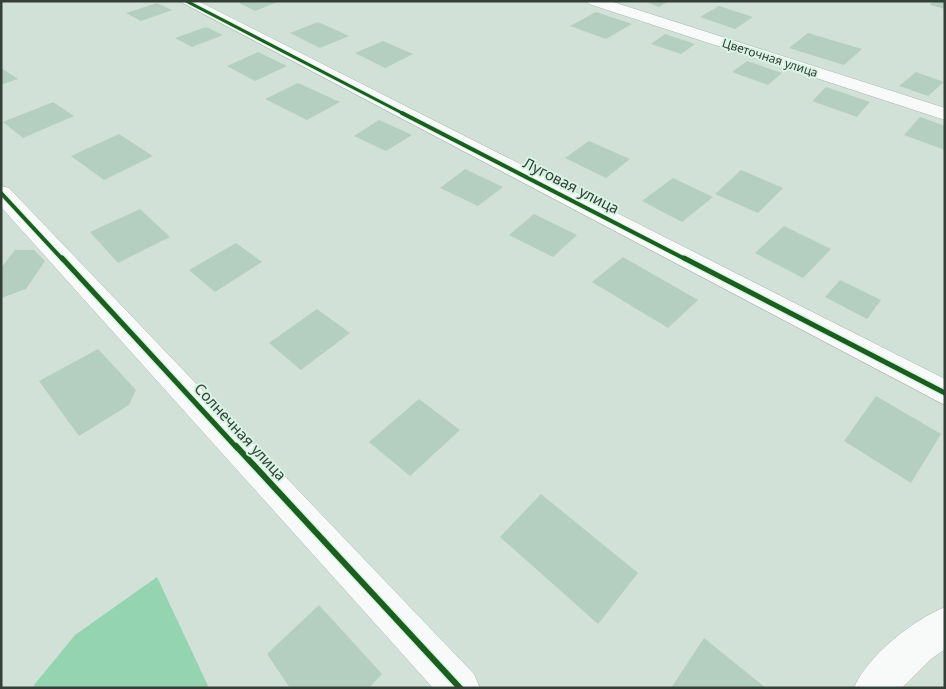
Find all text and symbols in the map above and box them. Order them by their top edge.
street label: Цветочная улица [720,34,820,81]
street label: Луговая улица [520,152,623,218]
street label: Солнечная улица [190,378,291,484]

